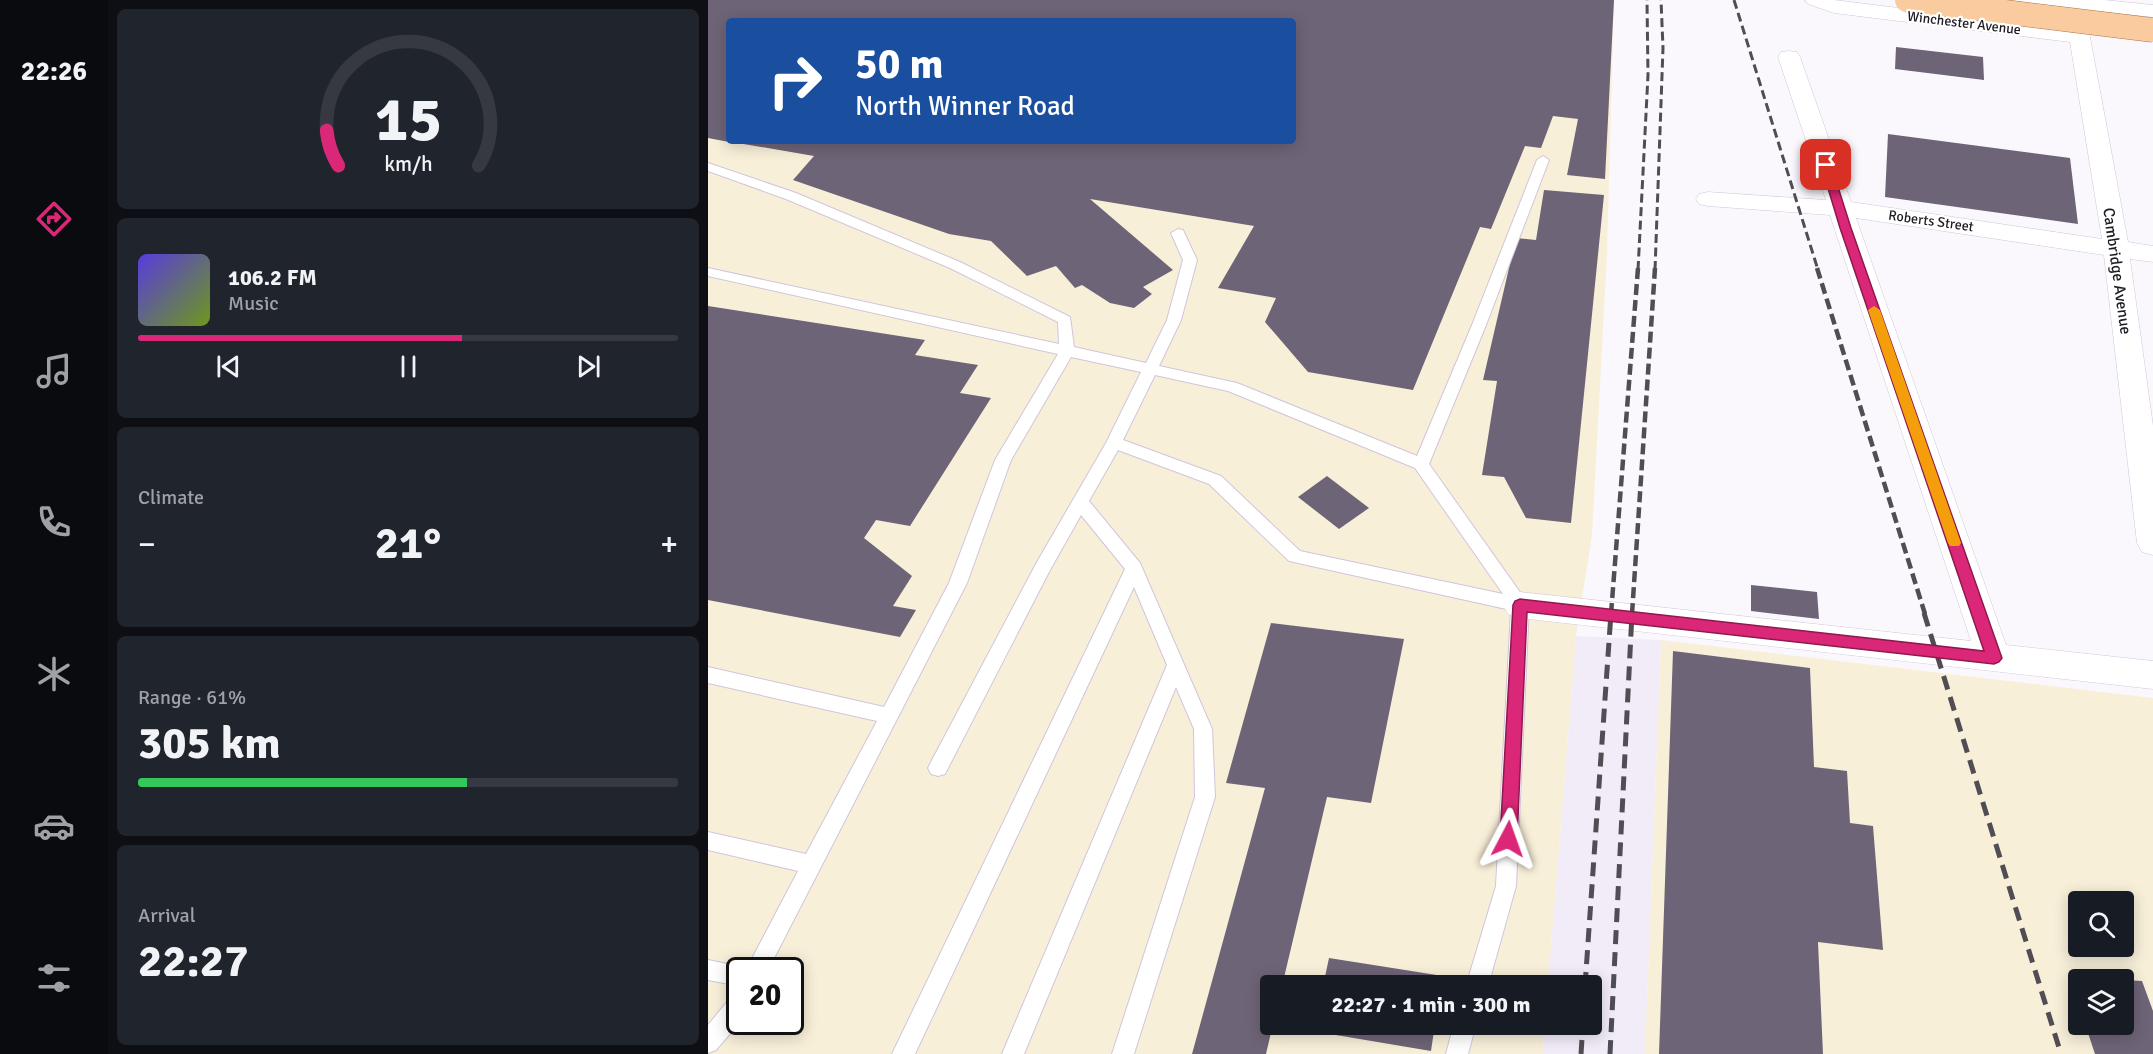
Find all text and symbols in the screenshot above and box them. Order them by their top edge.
street label: Winchester Avenue [1906,8,2022,38]
text: 50 m [855,39,944,90]
icon: right [756,42,834,120]
text: 22:26 [21,55,87,88]
text: 15 [374,81,442,158]
text: North Winner Road [855,90,1075,123]
pin [1800,139,1851,190]
icon: arrive [1809,148,1842,181]
text: km/h [384,151,432,177]
icon: directions [33,198,75,240]
street label: Cambridge Avenue [2098,206,2136,336]
street label: Roberts Street [1887,207,1975,235]
text: 106.2 FM [228,264,317,291]
text: Music [228,291,279,316]
icon: music [33,350,75,392]
icon: previous [212,350,245,383]
icon: pause [392,350,425,383]
icon: next [572,350,605,383]
text: Climate [138,485,204,510]
icon: phone [33,501,75,543]
text: 21° [375,516,441,571]
text: − [138,524,156,565]
text: + [660,524,678,565]
icon: climate [33,653,75,695]
text: Range · 61% [138,685,246,710]
text: 305 km [138,716,281,771]
icon: car [33,805,75,847]
position arrow [1476,807,1540,871]
map controls [2068,891,2134,1035]
button: search [2068,891,2134,957]
text: Arrival [138,903,196,928]
text: 22:27 [138,934,248,989]
icon: filters [33,957,75,999]
speed limit sign: 20 [726,957,804,1035]
button: layers [2068,969,2134,1035]
text: 22:27 · 1 min · 300 m [1331,991,1531,1018]

